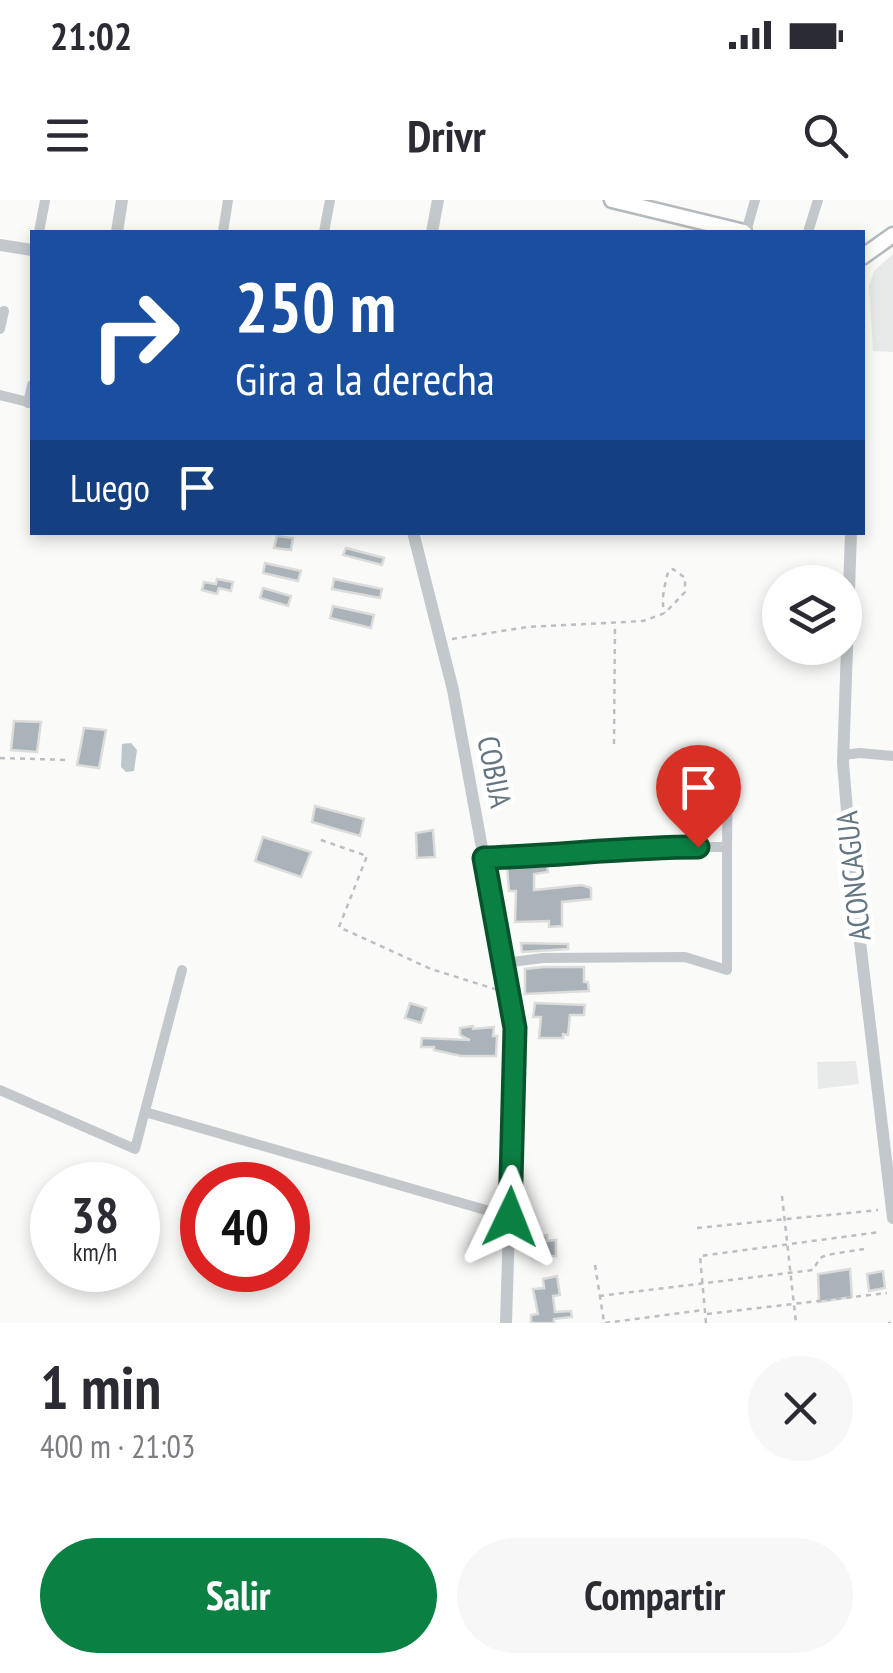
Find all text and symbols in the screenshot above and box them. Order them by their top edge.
text: 21:02 [50,11,132,60]
text: Drivr [407,106,486,164]
icon: menu [40,108,95,163]
icon: search [798,108,853,163]
text: 250 m [235,261,396,351]
icon: right [70,270,200,400]
text: Gira a la derecha [235,349,495,407]
icon: arrive [170,460,225,515]
text: Luego [70,463,150,512]
map controls [762,565,862,665]
button: layers [762,565,862,665]
street label: COBIJA [469,733,522,812]
pin [656,745,741,848]
icon: arrive [671,760,726,815]
street label: ACONCAGUA [826,808,879,943]
speed limit sign: 40 [180,1162,310,1292]
position arrow [458,1165,562,1269]
text: 38 [71,1182,119,1247]
text: km/h [73,1236,117,1268]
text: 1 min [40,1348,161,1426]
button: close [748,1356,853,1461]
text: 400 m · 21:03 [40,1425,195,1467]
button: Salir [40,1538,437,1653]
button: Compartir [457,1538,853,1653]

